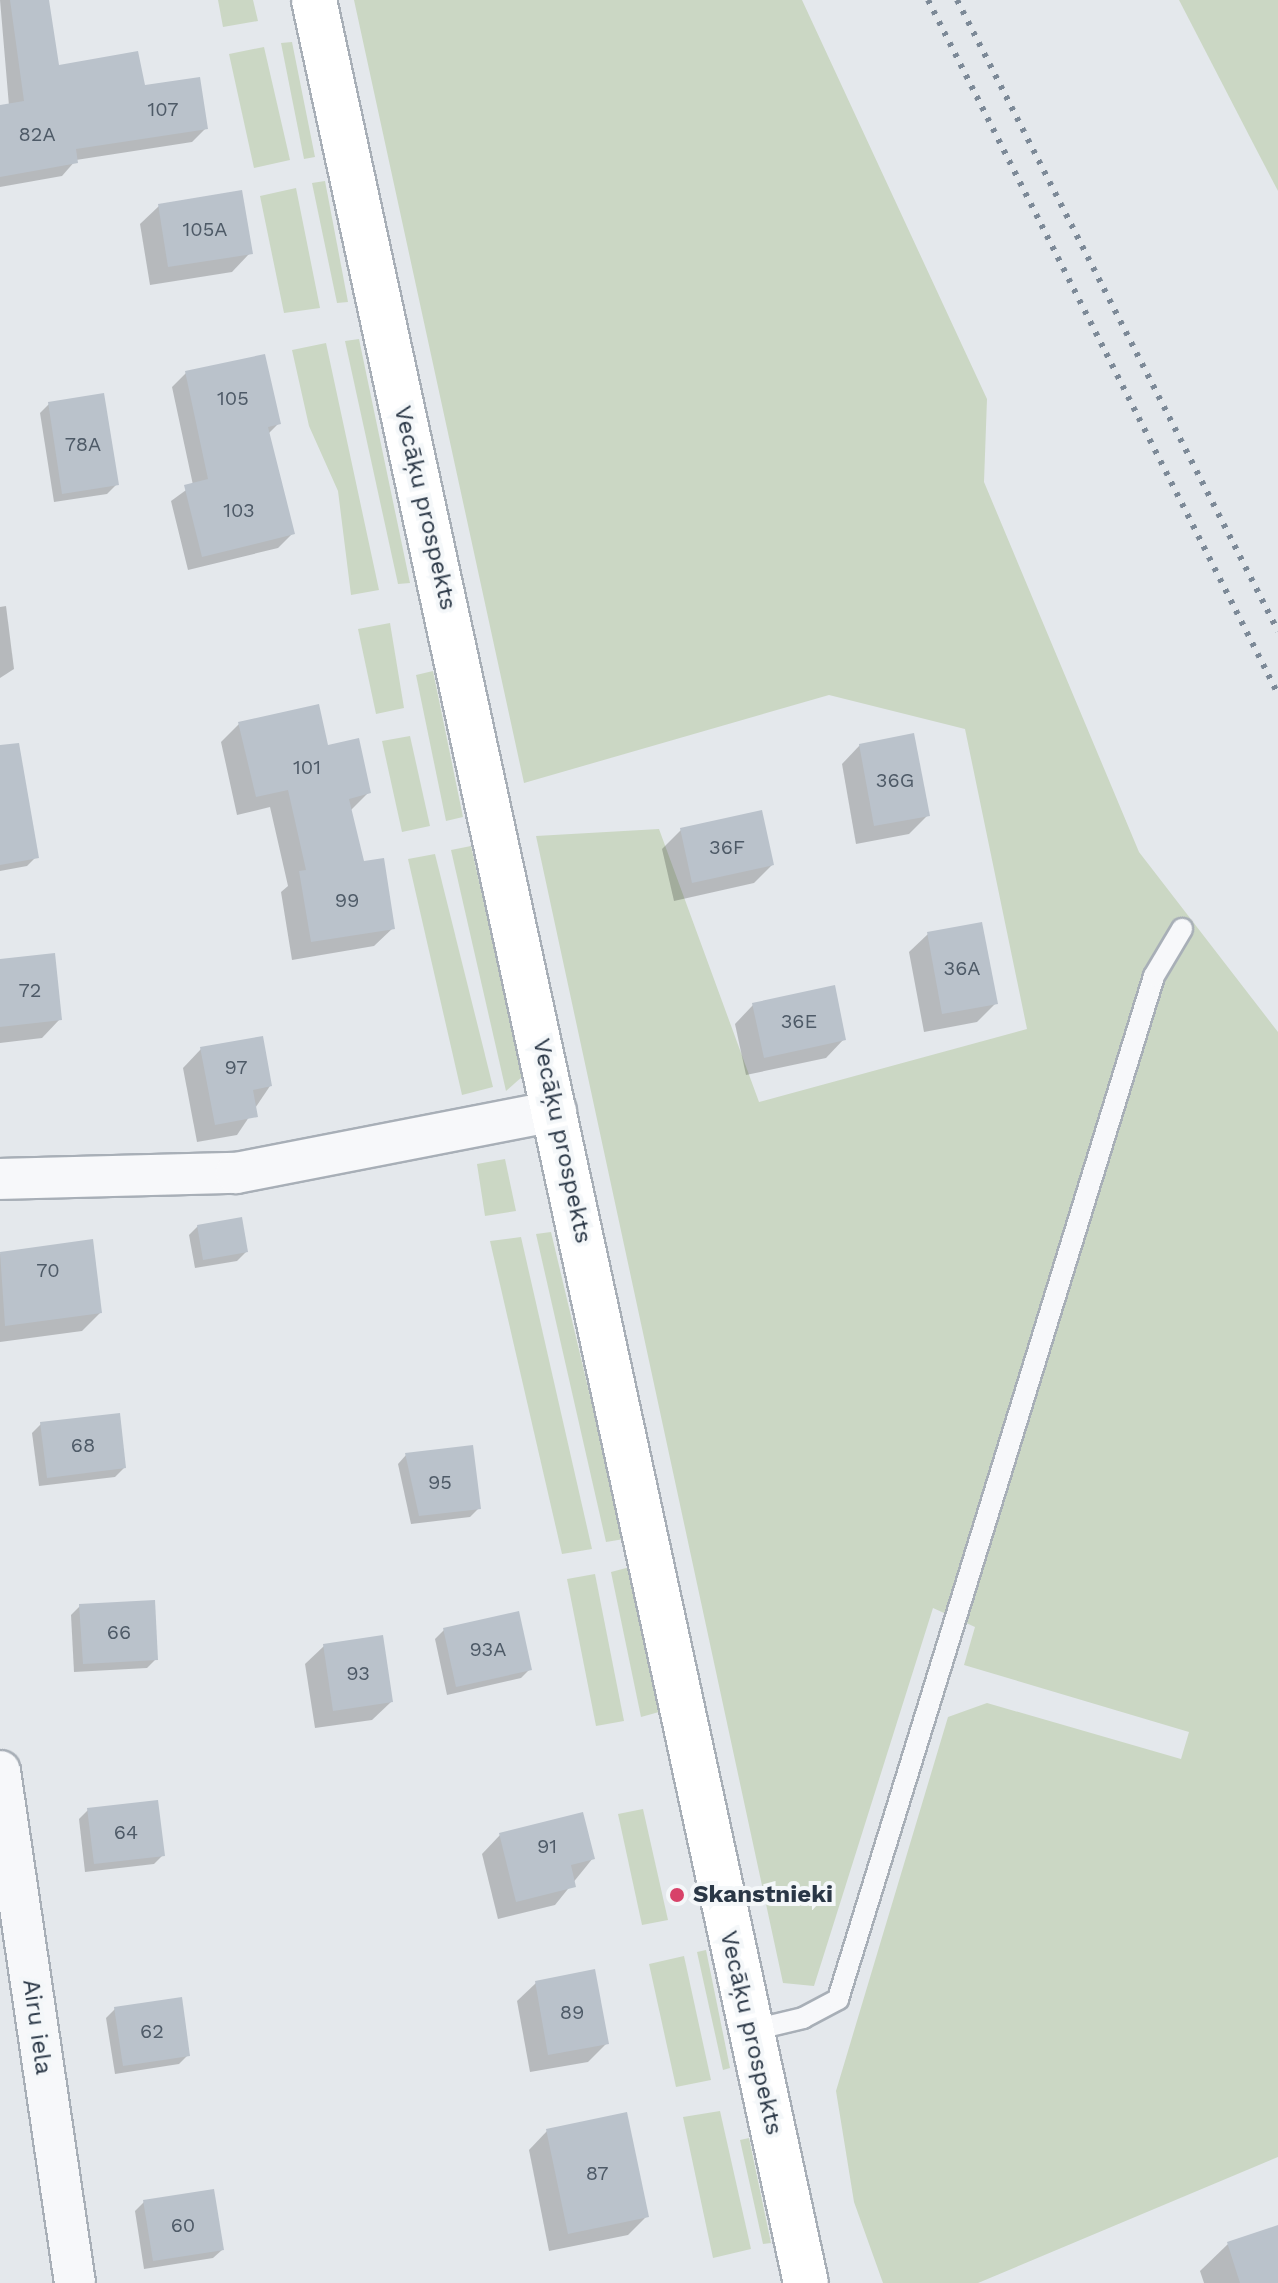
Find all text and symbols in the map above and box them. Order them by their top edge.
house number: 107 [147,97,179,121]
house number: 82A [18,122,56,146]
house number: 105A [182,217,228,241]
house number: 105 [217,386,249,410]
street label: Vecāķu prospekts [388,403,462,613]
house number: 78A [65,432,101,456]
house number: 103 [223,498,255,522]
house number: 101 [293,755,321,779]
house number: 36G [876,768,914,792]
house number: 36F [709,835,745,859]
house number: 99 [335,888,359,912]
house number: 36A [943,956,981,980]
house number: 72 [19,978,41,1002]
house number: 36E [781,1009,817,1033]
street label: Vecāķu prospekts [526,1036,598,1246]
house number: 97 [224,1055,248,1079]
house number: 70 [36,1258,60,1282]
house number: 68 [71,1433,95,1457]
house number: 95 [428,1470,452,1494]
house number: 66 [107,1620,131,1644]
house number: 93A [470,1637,506,1661]
house number: 93 [346,1661,370,1685]
house number: 64 [114,1820,138,1844]
house number: 91 [537,1834,557,1858]
place label: Skanstnieki [693,1881,833,1909]
marker: Skanstnieki [668,1886,686,1904]
street label: Vecāķu prospekts [714,1928,788,2138]
street label: Airu iela [16,1977,58,2077]
house number: 89 [560,2000,584,2024]
house number: 62 [140,2019,164,2043]
house number: 87 [586,2161,608,2185]
house number: 60 [171,2213,195,2237]

